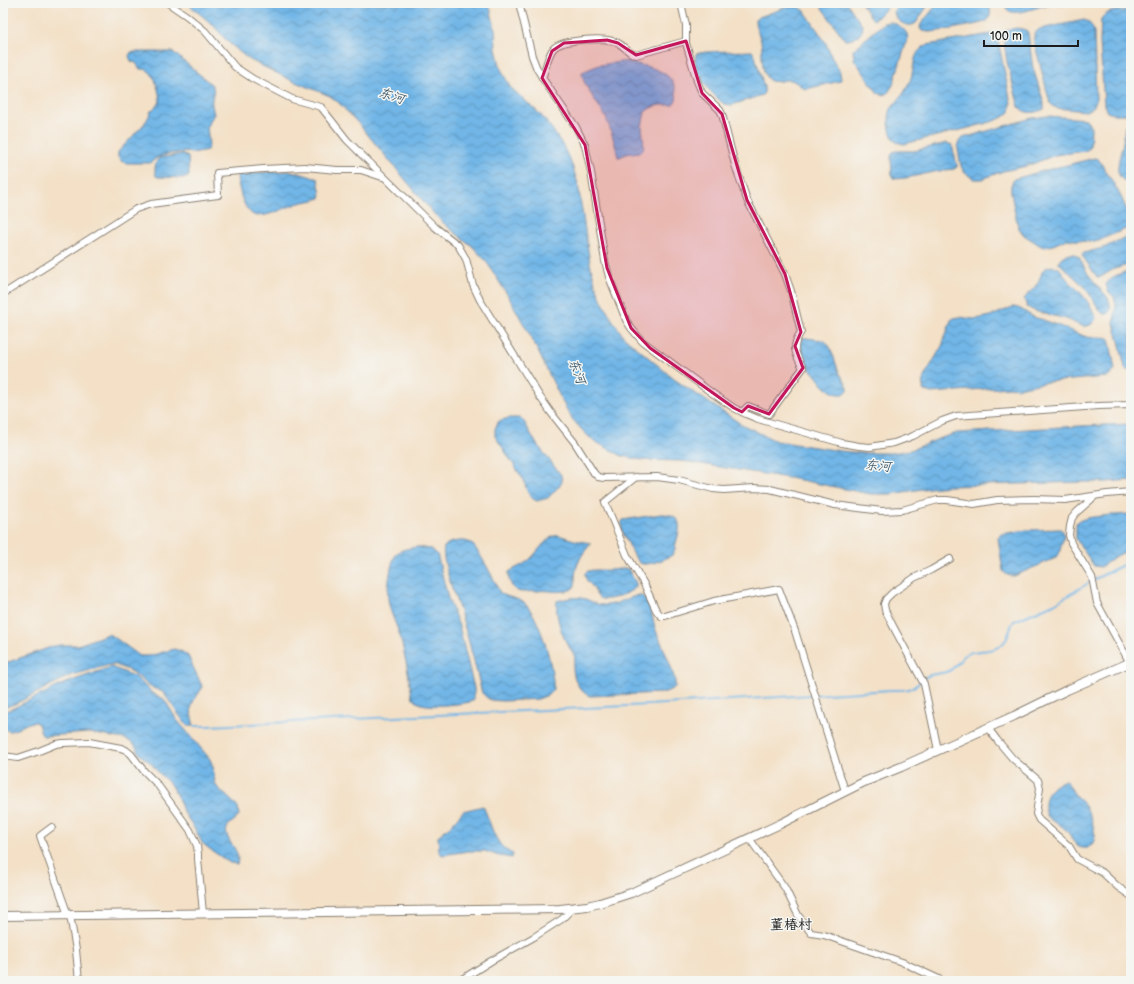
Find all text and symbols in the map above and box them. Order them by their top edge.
scale bar [984,22,1078,48]
text: 100 m [990,29,1022,44]
water label: 东河 [377,84,408,108]
water label: 东河 [565,356,590,388]
water label: 东河 [864,457,894,475]
district label: 董椿村 [770,916,812,933]

